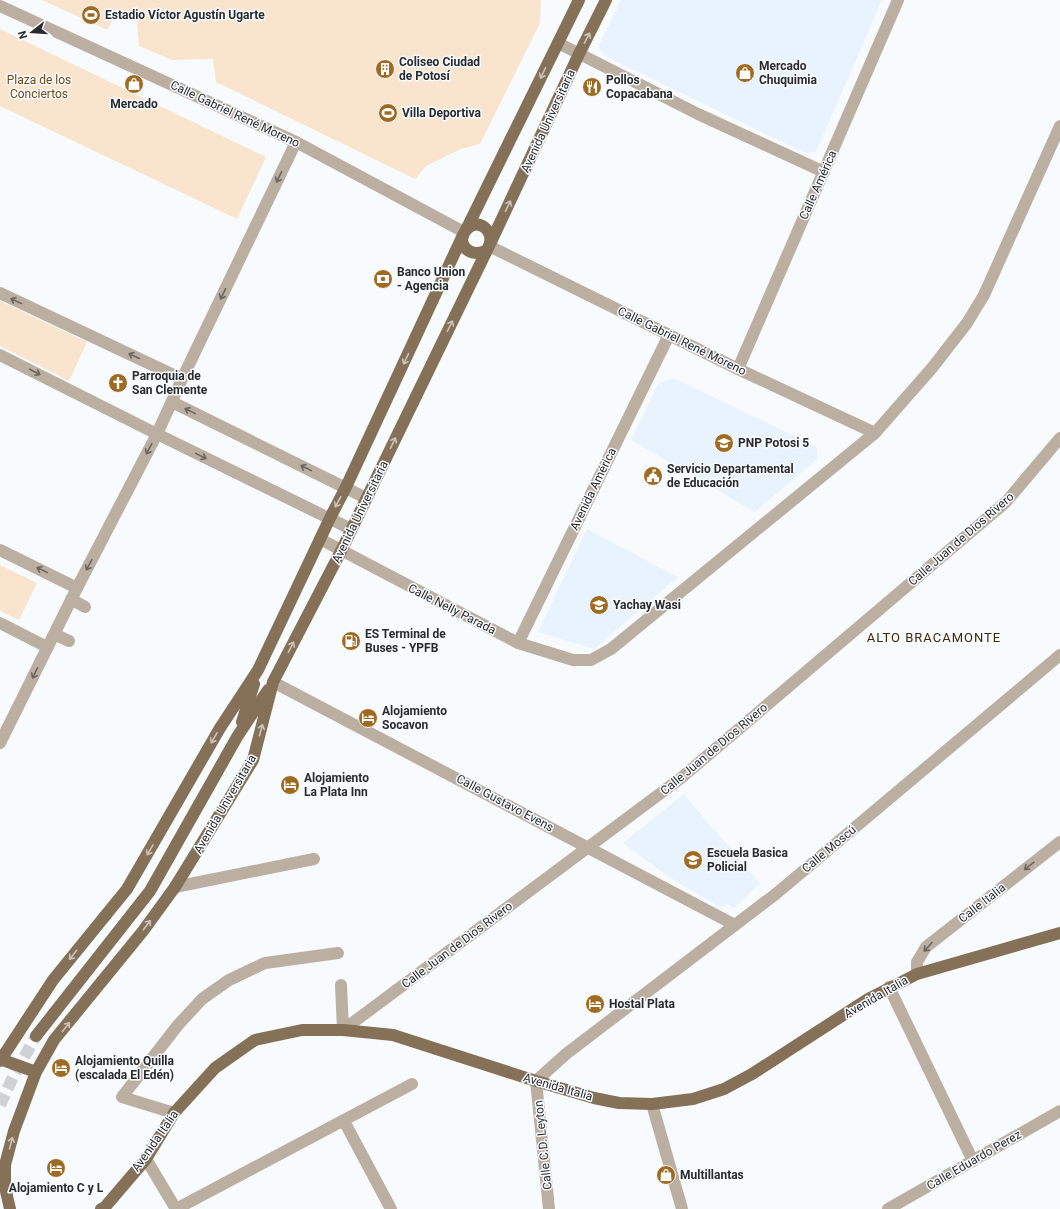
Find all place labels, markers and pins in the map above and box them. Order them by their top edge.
sports icon: Estadio Víctor Agustín Ugarte [80,4,102,26]
place label: Estadio Víctor Agustín Ugarte [105,8,265,22]
place label: Coliseo Ciudad de Potosí [399,55,480,83]
building icon: Coliseo Ciudad de Potosí [374,58,396,80]
place label: Mercado Chuquimia [759,59,818,87]
shop icon: Mercado Chuquimia [734,62,756,84]
shop icon: Mercado [123,73,145,95]
place label: Pollos Copacabana [606,73,673,101]
restaurant icon: Pollos Copacabana [581,76,603,98]
place label: Mercado [110,97,158,111]
sports icon: Villa Deportiva [377,102,399,124]
place label: Villa Deportiva [402,106,481,120]
place label: Banco Union - Agencia [397,265,465,293]
bank icon: Banco Union - Agencia [372,268,394,290]
place label: Parroquia de San Clemente [132,369,208,397]
church icon: Parroquia de San Clemente [107,372,129,394]
school or university icon: PNP Potosi 5 [713,432,735,454]
place label: PNP Potosi 5 [738,436,809,450]
place label: Servicio Departamental de Educación [667,462,794,490]
public building icon: Servicio Departamental de Educación [642,465,664,487]
school or university icon: Yachay Wasi [588,594,610,616]
place label: Yachay Wasi [613,598,681,612]
place label: ES Terminal de Buses - YPFB [365,627,446,655]
fuel station icon: ES Terminal de Buses - YPFB [340,630,362,652]
place label: Alojamiento Socavon [382,704,447,732]
hotel icon: Alojamiento Socavon [357,707,379,729]
place label: Alojamiento La Plata Inn [304,771,369,799]
hotel icon: Alojamiento La Plata Inn [279,774,301,796]
place label: Escuela Basica Policial [707,846,789,874]
school or university icon: Escuela Basica Policial [682,849,704,871]
hotel icon: Hostal Plata [584,993,606,1015]
place label: Hostal Plata [609,997,675,1011]
place label: Alojamiento Quilla (escalada El Edén) [75,1054,175,1082]
hotel icon: Alojamiento Quilla (escalada El Edén) [50,1057,72,1079]
hotel icon: Alojamiento C y L [45,1157,67,1179]
shop icon: Multillantas [655,1164,677,1186]
place label: Multillantas [680,1168,744,1182]
place label: Alojamiento C y L [9,1181,104,1195]

